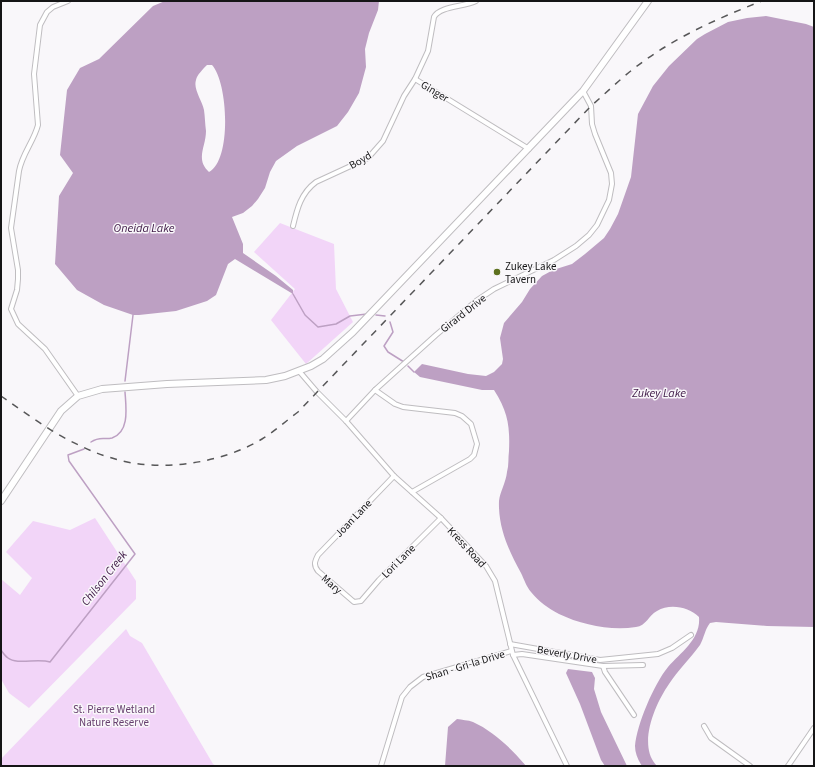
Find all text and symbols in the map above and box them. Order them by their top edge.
street label: Ginger [418,77,452,106]
street label: Boyd [346,148,374,173]
water label: Oneida Lake [114,220,175,237]
place label: Zukey Lake Tavern [505,259,557,287]
marker: Zukey Lake Tavern [492,267,502,277]
street label: Girard Drive [437,290,490,336]
water label: Zukey Lake [631,385,686,402]
street label: Joan Lane [332,496,376,541]
street label: Kress Road [444,524,489,571]
street label: Lori Lane [378,541,419,582]
water label: Chilson Creek [77,547,132,610]
street label: Mary [318,571,345,598]
street label: Beverly Drive [536,642,598,667]
street label: Shan - Gri-la Drive [424,646,507,685]
park label: St. Pierre Wetland Nature Reserve [73,702,155,730]

